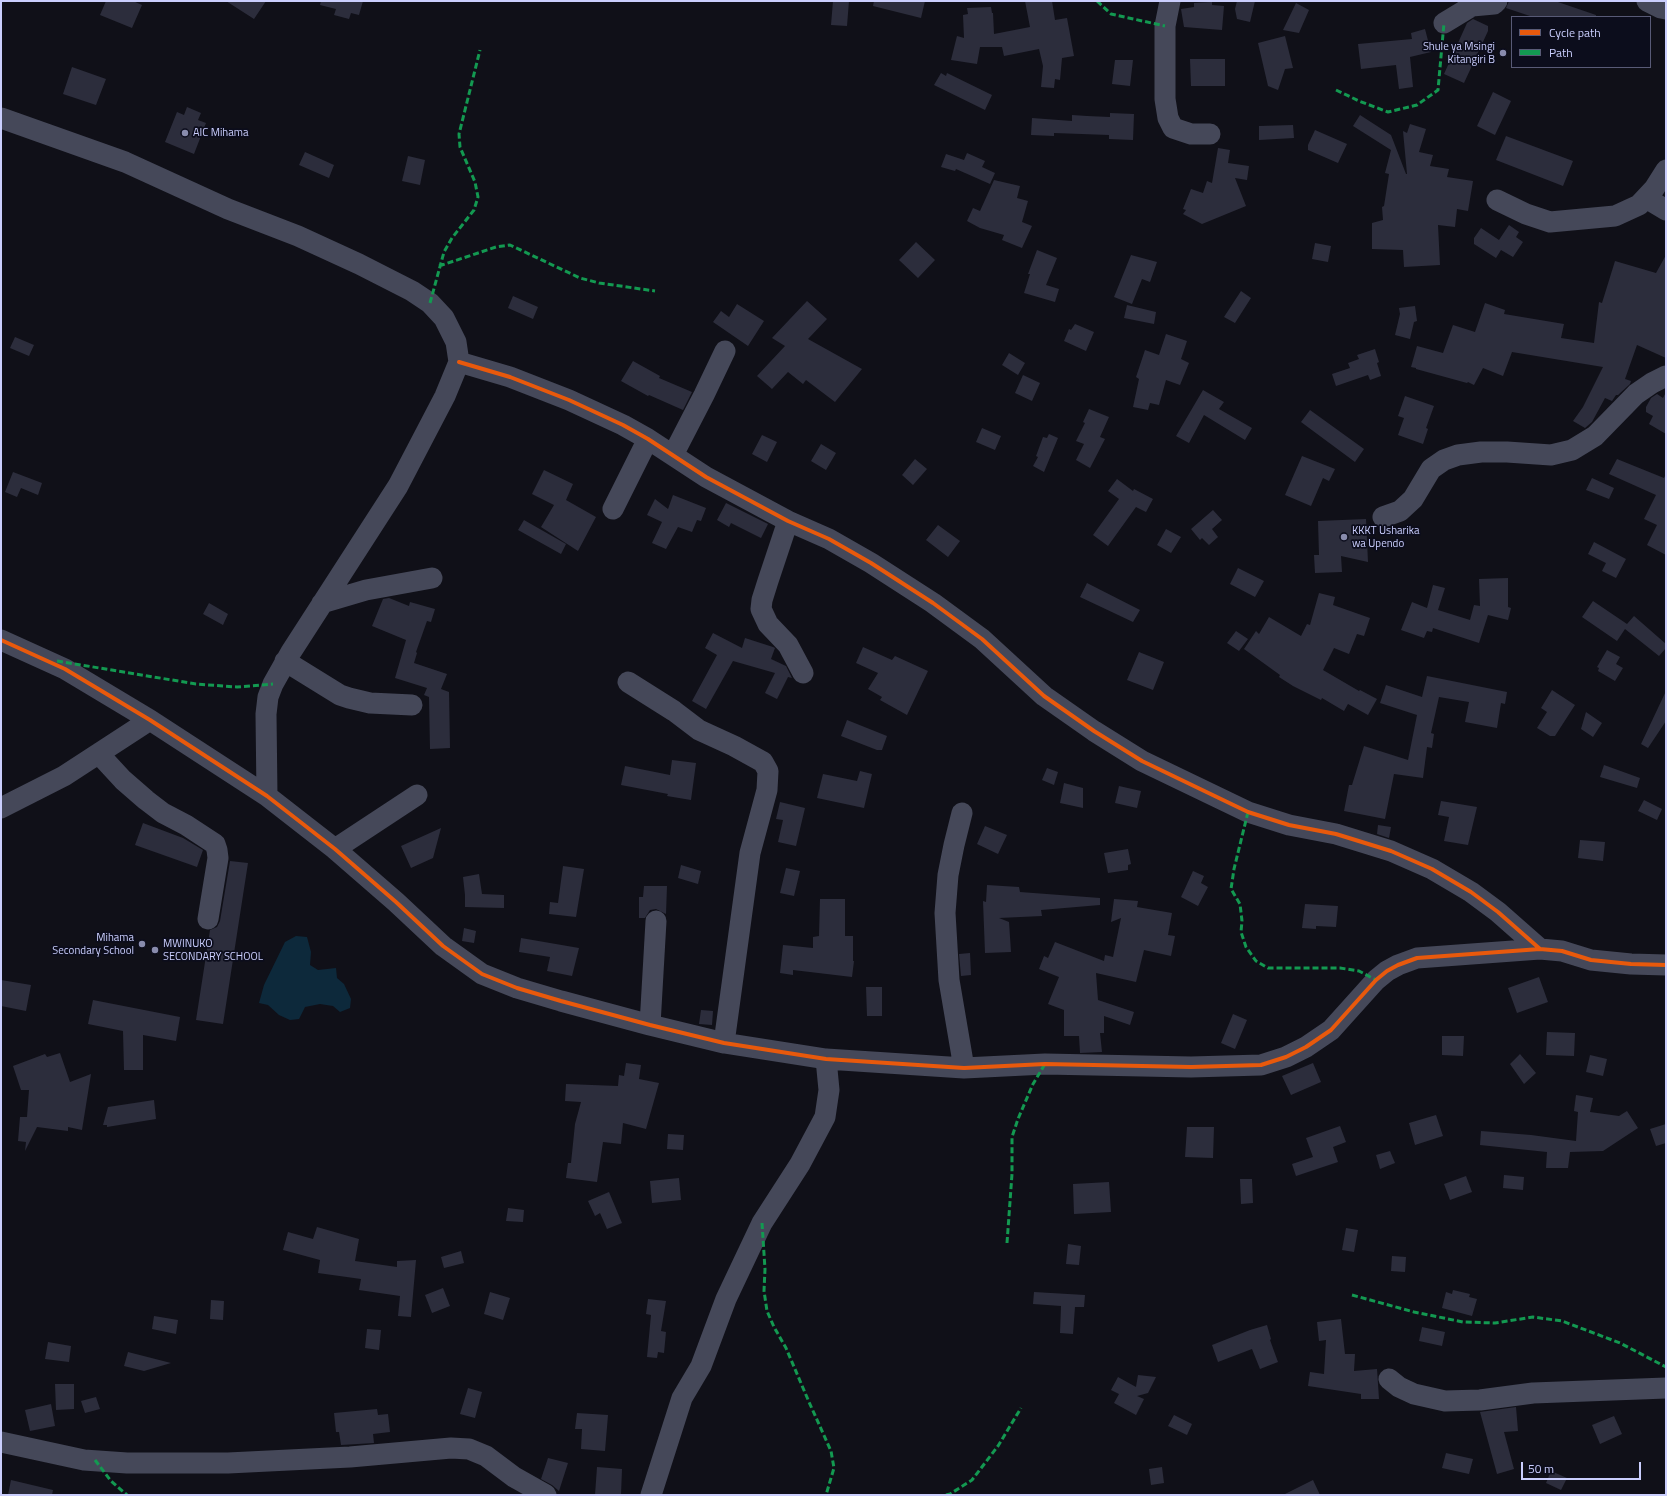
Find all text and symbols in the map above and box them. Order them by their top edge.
legend [1511,16,1651,68]
text: Cycle path [1549,23,1601,42]
place label: Shule ya Msingi Kitangiri B [1423,40,1495,66]
text: Path [1549,43,1573,62]
marker: Shule ya Msingi Kitangiri B [1498,48,1508,58]
place label: AIC Mihama [193,126,248,140]
marker: AIC Mihama [180,128,190,138]
place label: KKKT Usharika wa Upendo [1352,524,1420,550]
marker: KKKT Usharika wa Upendo [1339,532,1349,542]
place label: Mihama Secondary School [52,931,134,957]
place label: MWINUKO SECONDARY SCHOOL [163,937,263,963]
marker: Mihama Secondary School [137,939,147,949]
marker: MWINUKO SECONDARY SCHOOL [150,945,160,955]
scale bar [1523,1454,1643,1480]
text: 50 m [1528,1459,1554,1478]

